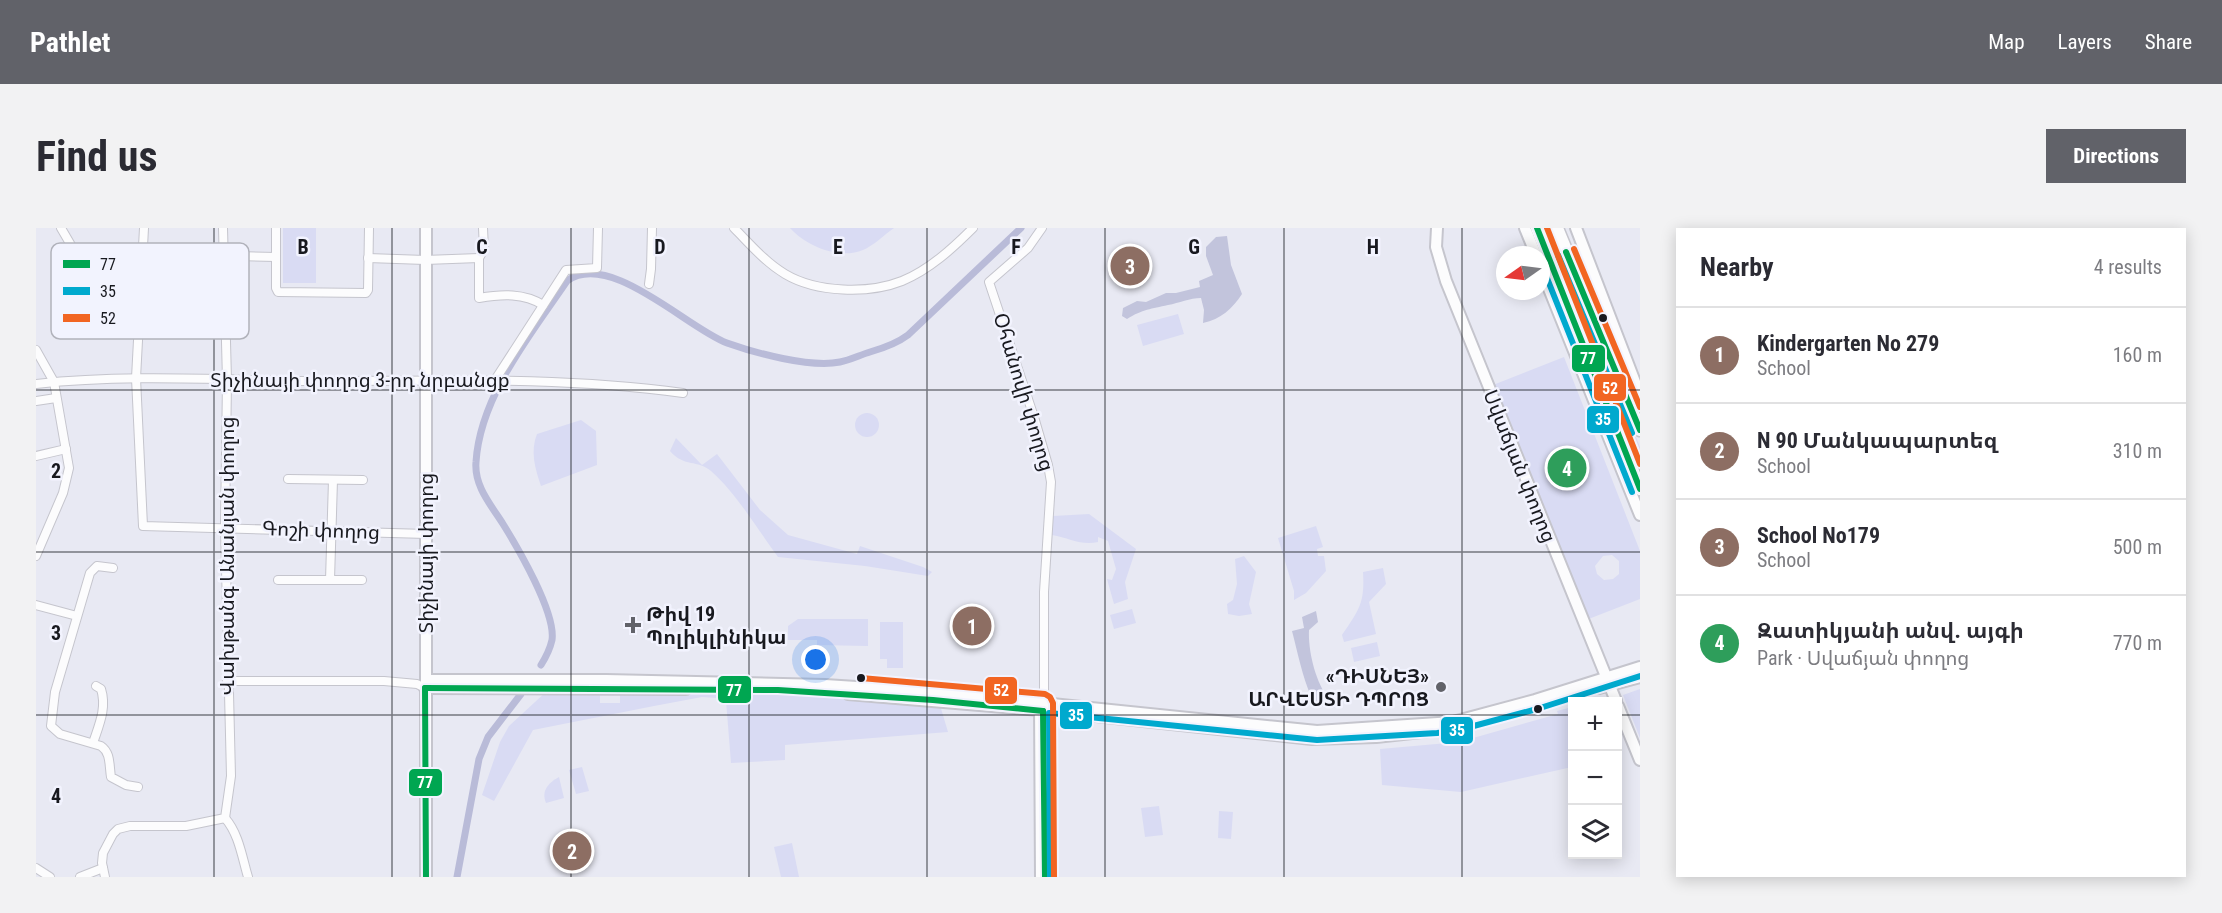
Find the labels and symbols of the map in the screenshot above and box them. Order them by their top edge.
text: B [297,235,309,259]
text: C [476,235,488,259]
text: D [654,235,666,259]
text: E [833,235,843,259]
text: F [1011,235,1021,259]
text: G [1188,235,1200,259]
text: H [1367,235,1379,259]
legend [51,243,249,339]
pin: 3 [1110,243,1150,288]
north arrow [1496,246,1550,300]
text: 77 [100,255,116,274]
text: 35 [100,282,116,301]
text: 52 [100,309,116,328]
street label: Օհանովի փողոց [989,310,1059,474]
unlabelled marker [1597,312,1609,324]
line badge: 77 [1571,344,1606,373]
text: 77 [1580,349,1596,368]
street label: Տիչինայի փողոց 3-րդ նրբանցք [210,368,510,392]
line badge: 52 [1593,373,1627,402]
text: 52 [1602,379,1618,398]
street label: Սվաճյան փողոց [1478,386,1562,546]
line badge: 35 [1586,405,1620,434]
text: 35 [1595,410,1611,429]
street label: Վախթանգ Անանյան փողոց [215,417,239,695]
pin: 4 [1548,446,1586,490]
text: 2 [51,459,61,483]
street label: Տիչինայի փողոց [414,473,438,633]
street label: Գոշի փողոց [262,516,380,544]
place label: Թիվ 19 Պոլիկլինիկա [646,602,786,649]
pin: 1 [952,604,992,648]
marker: Թիվ 19 Պոլիկլինիկա [624,616,642,634]
text: 3 [51,621,61,645]
your location [801,645,830,674]
place label: «ԴԻՍՆԵՅ» ԱՐՎԵՍՏԻ ԴՊՐՈՑ [1248,664,1429,711]
unlabelled marker [855,672,867,684]
line badge: 77 [717,675,752,704]
line badge: 52 [984,676,1018,705]
marker: «ԴԻՍՆԵՅ» ԱՐՎԵՍՏԻ ԴՊՐՈՑ [1434,680,1448,694]
text: 77 [726,681,742,700]
text: 52 [993,681,1009,700]
line badge: 35 [1059,701,1093,730]
unlabelled marker [1532,703,1544,715]
text: 35 [1068,706,1084,725]
line badge: 35 [1440,716,1474,745]
text: 35 [1449,721,1465,740]
line badge: 77 [408,768,443,797]
text: 77 [417,773,433,792]
text: 4 [51,784,61,808]
pin: 2 [552,828,592,874]

